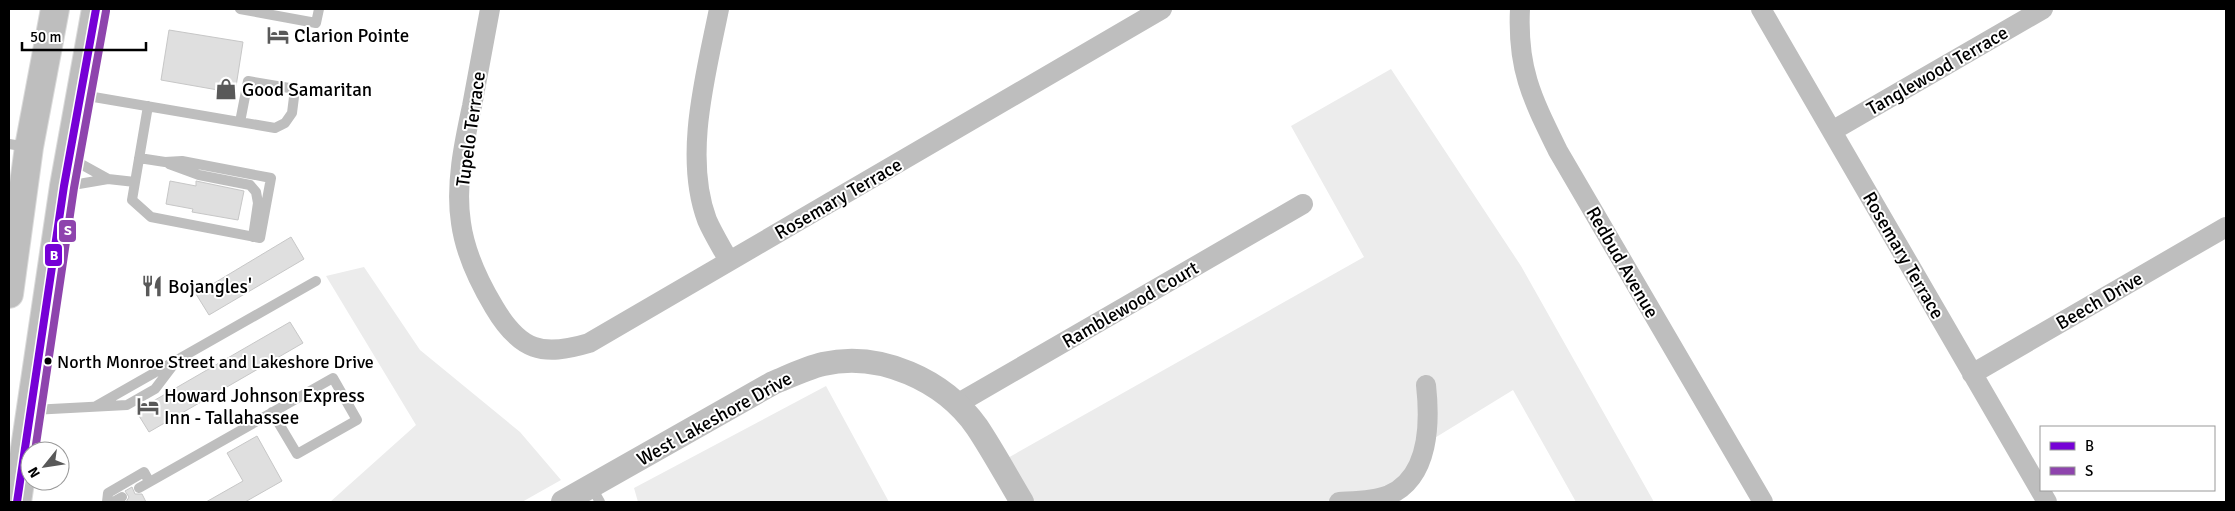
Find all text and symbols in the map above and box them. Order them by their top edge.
scale bar [22,20,146,52]
street label: Tanglewood Terrace [1863,21,2012,121]
hotel icon: Clarion Pointe [265,22,291,48]
place label: Clarion Pointe [294,24,409,48]
text: 50 m [30,28,61,46]
street label: Tupelo Terrace [451,70,491,188]
shop icon: Good Samaritan [213,76,239,102]
place label: Good Samaritan [242,78,372,102]
street label: Rosemary Terrace [770,153,907,245]
street label: Rosemary Terrace [1857,187,1949,324]
street label: Redbud Avenue [1581,202,1664,323]
line badge: S [58,219,77,243]
text: S [64,222,72,239]
line badge: B [44,243,63,267]
text: B [50,247,59,264]
street label: Ramblewood Court [1058,256,1203,354]
street label: Beech Drive [2052,266,2147,335]
restaurant icon: Bojangles' [139,273,165,299]
place label: Bojangles' [168,275,252,299]
place label: North Monroe Street and Lakeshore Drive [57,351,374,373]
marker: North Monroe Street and Lakeshore Drive [43,356,53,366]
street label: West Lakeshore Drive [633,366,796,471]
place label: Howard Johnson Express Inn - Tallahassee [164,384,365,430]
hotel icon: Howard Johnson Express Inn - Tallahassee [135,393,161,419]
legend [2040,426,2215,491]
text: B [2085,437,2094,455]
north arrow [20,441,70,491]
text: S [2085,462,2093,480]
text: N [24,464,44,481]

